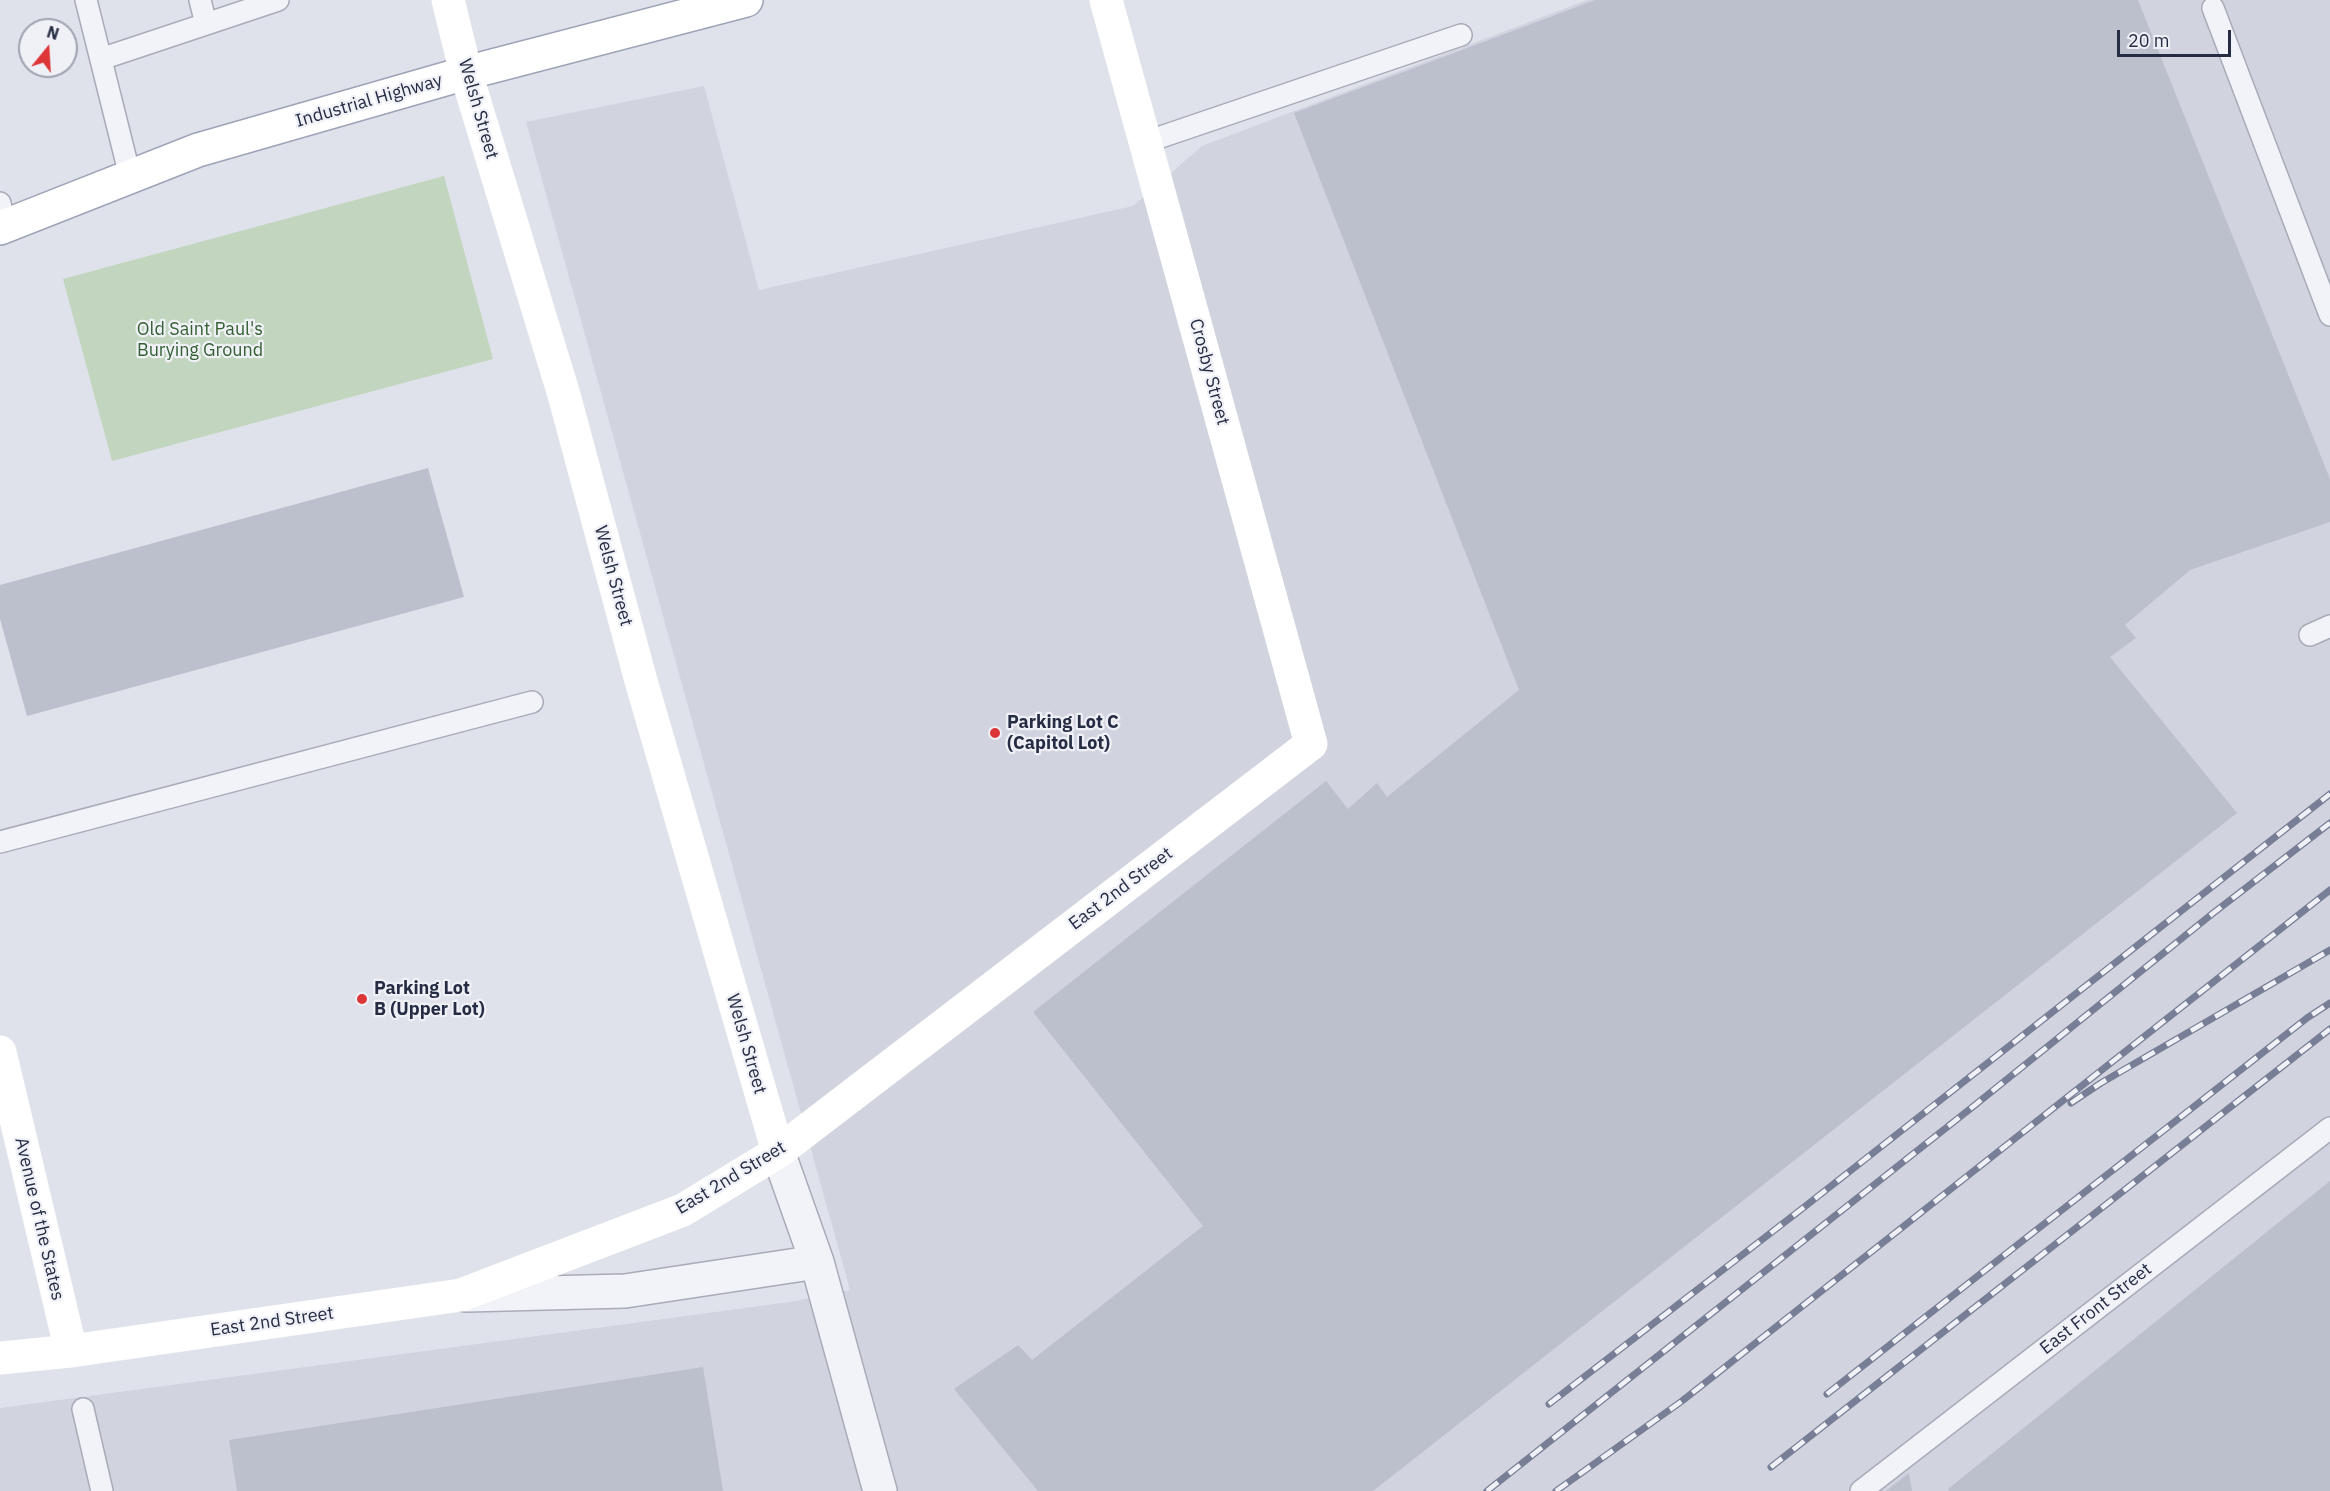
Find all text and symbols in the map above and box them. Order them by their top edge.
north arrow [18,18,78,78]
scale bar [2120,18,2234,56]
text: N [44,21,62,44]
text: 20 m [2128,29,2170,52]
street label: Welsh Street [453,56,503,162]
street label: Industrial Highway [293,70,445,132]
street label: Crosby Street [1184,316,1234,428]
park label: Old Saint Paul's Burying Ground [137,319,263,362]
street label: Welsh Street [589,523,637,629]
place label: Parking Lot C (Capitol Lot) [1007,712,1119,754]
marker: Parking Lot C (Capitol Lot) [988,726,1002,740]
street label: East 2nd Street [1065,843,1177,935]
place label: Parking Lot B (Upper Lot) [374,978,485,1020]
street label: Welsh Street [721,991,771,1097]
marker: Parking Lot B (Upper Lot) [355,992,369,1006]
street label: Avenue of the States [10,1136,68,1302]
street label: East 2nd Street [672,1137,790,1219]
street label: East Front Street [2036,1259,2156,1359]
street label: East 2nd Street [209,1303,335,1341]

